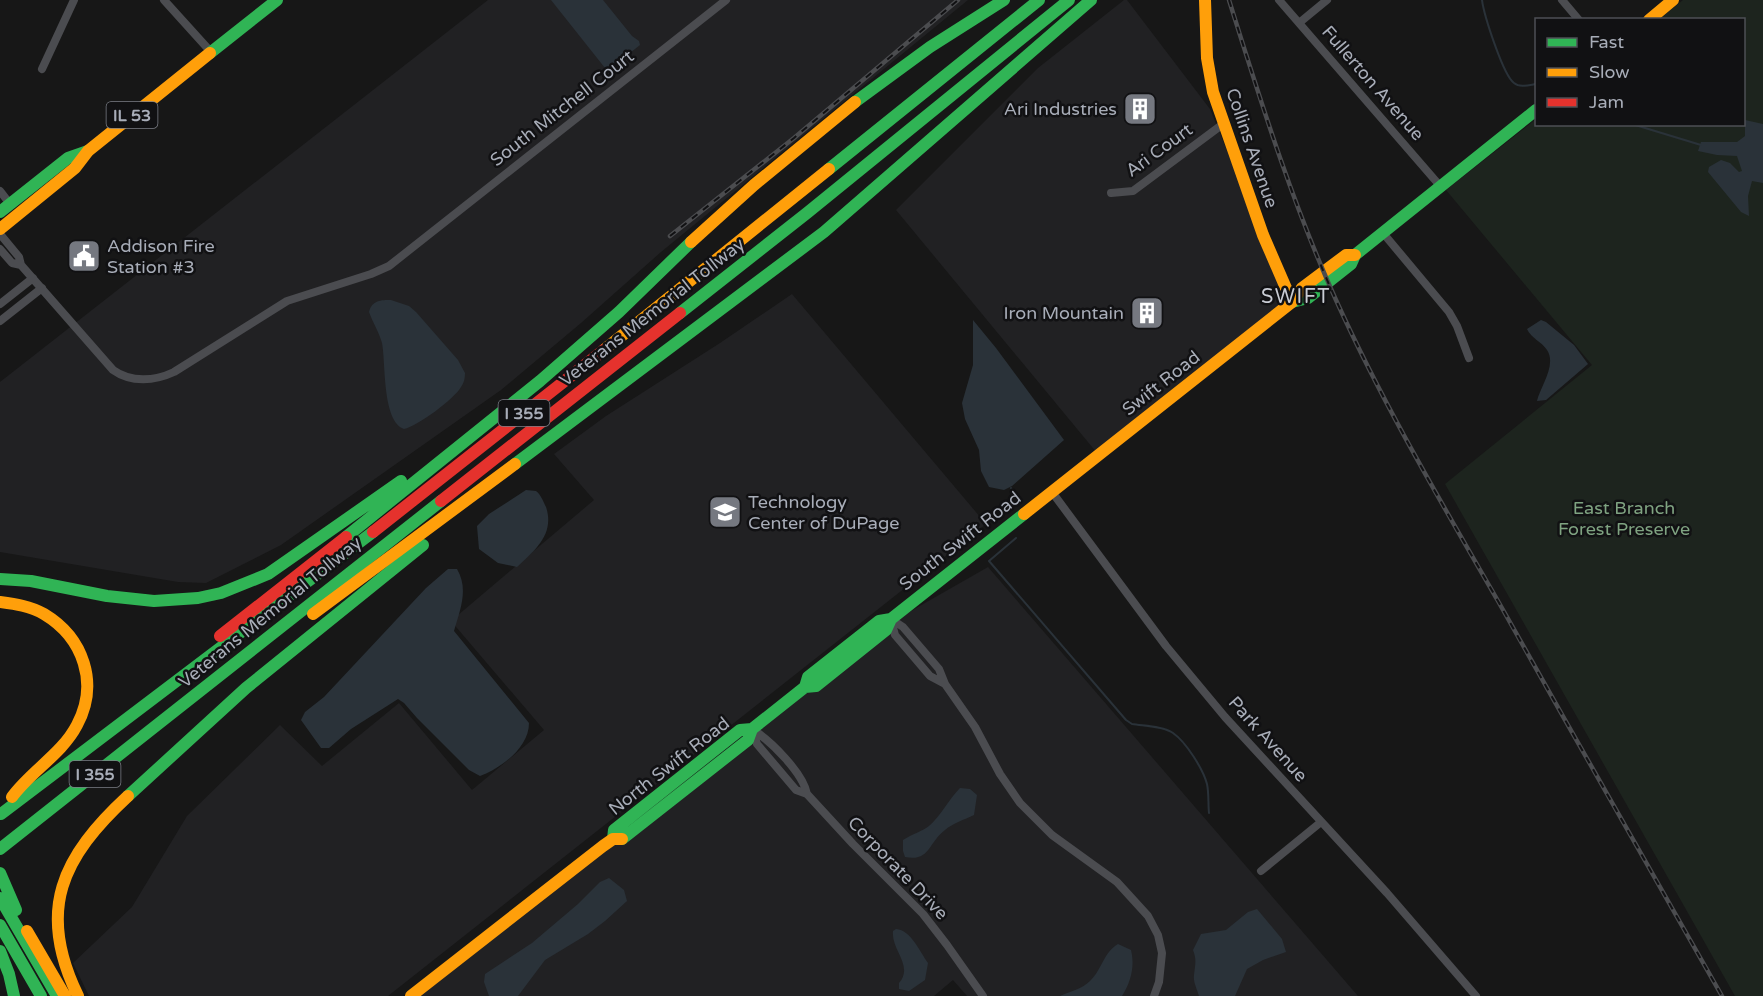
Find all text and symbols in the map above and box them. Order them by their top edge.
legend [1535,18,1745,126]
street label: Fullerton Avenue [1317,21,1429,145]
text: Fast [1589,31,1624,53]
street label: South Mitchell Court [486,45,638,171]
text: Slow [1589,61,1630,83]
street label: Collins Avenue [1221,85,1283,211]
building icon: Ari Industries [1122,91,1158,127]
text: Jam [1589,91,1624,113]
place label: Ari Industries [1004,98,1117,120]
road number: IL 53 [106,102,158,128]
street label: Ari Court [1121,118,1197,182]
street label: Veterans Memorial Tollway [555,233,749,391]
place label: Addison Fire Station #3 [107,235,215,278]
public building icon: Addison Fire Station #3 [66,238,102,274]
district label: SWIFT [1261,285,1331,309]
building icon: Iron Mountain [1129,295,1165,331]
place label: Iron Mountain [1004,302,1124,324]
street label: Swift Road [1118,346,1204,420]
road number: I 355 [498,400,550,426]
street label: South Swift Road [895,487,1025,595]
place label: Technology Center of DuPage [748,491,900,534]
school or university icon: Technology Center of DuPage [707,494,743,530]
park label: East Branch Forest Preserve [1558,497,1690,540]
street label: Veterans Memorial Tollway [174,531,366,693]
street label: Park Avenue [1224,692,1312,786]
street label: North Swift Road [604,712,734,820]
road number: I 355 [70,761,121,787]
street label: Corporate Drive [843,812,953,924]

